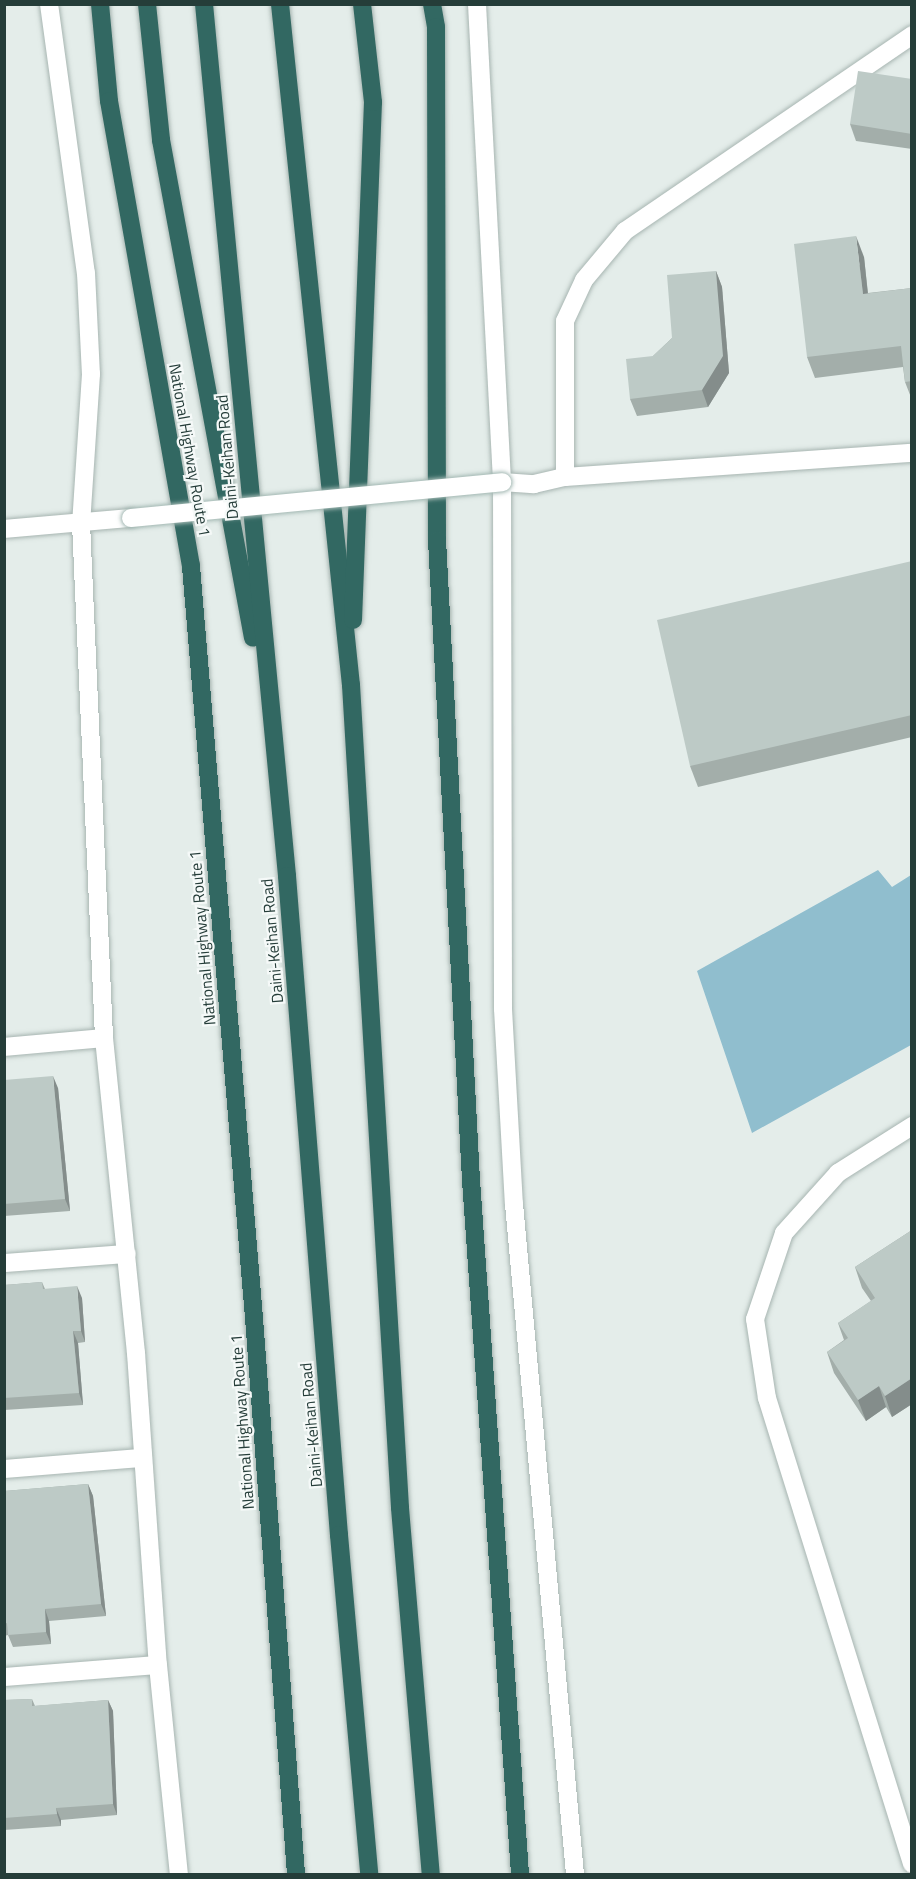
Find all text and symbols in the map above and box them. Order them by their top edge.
street label: National Highway Route 1 [165,362,215,538]
street label: Daini-Keihan Road [212,394,242,520]
street label: National Highway Route 1 [185,850,219,1026]
street label: Daini-Keihan Road [257,878,287,1004]
street label: National Highway Route 1 [226,1334,258,1510]
street label: Daini-Keihan Road [296,1362,326,1488]

